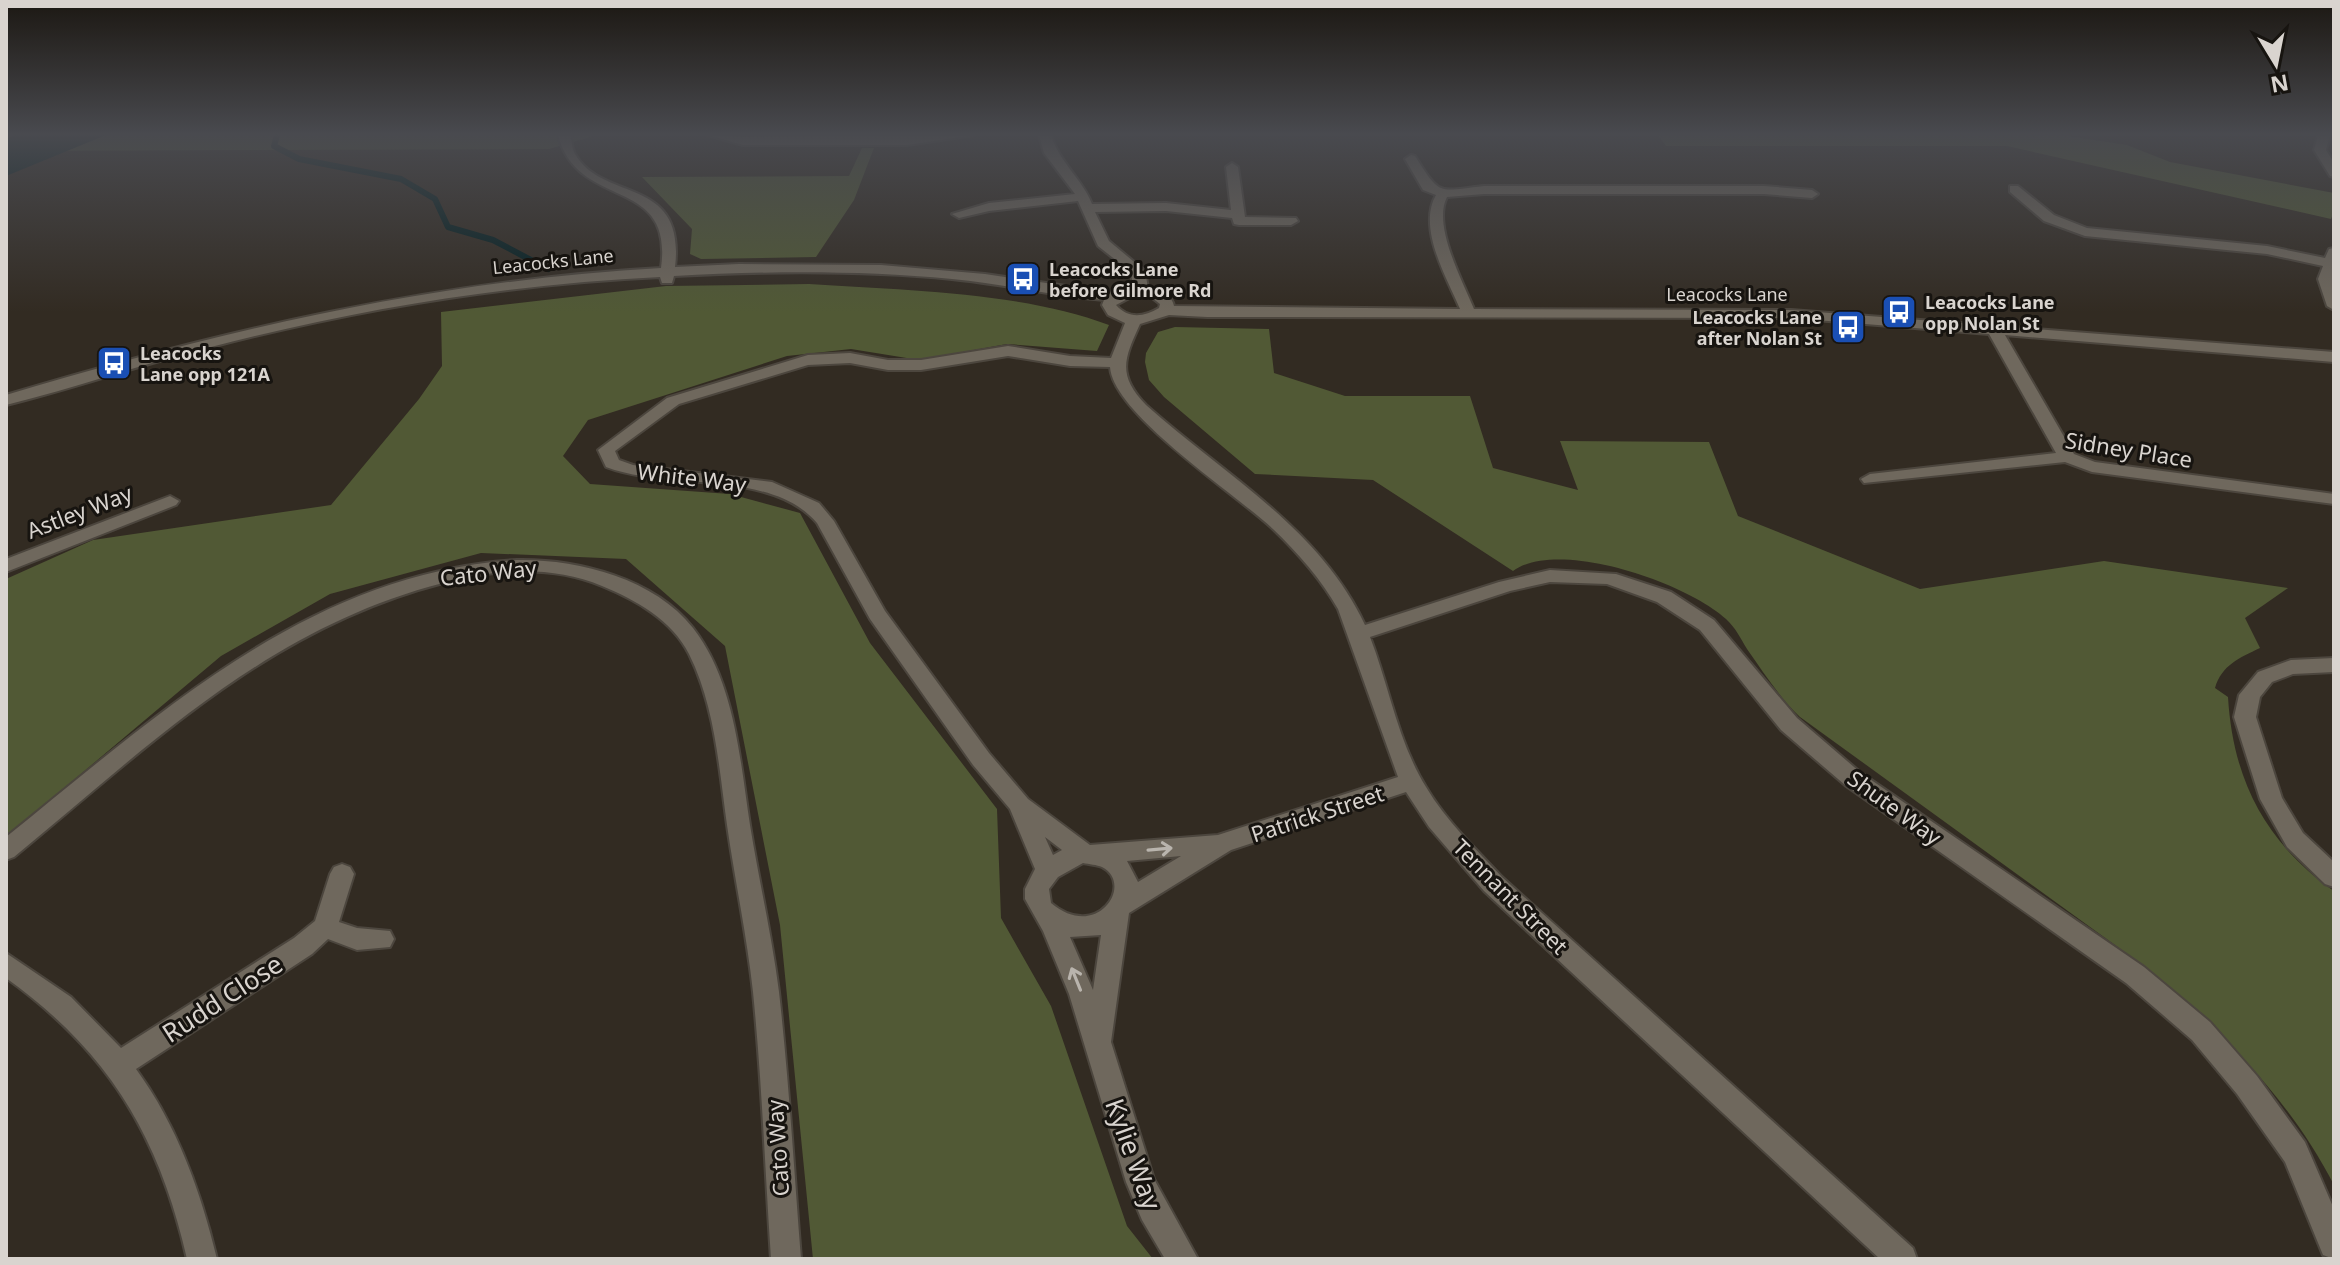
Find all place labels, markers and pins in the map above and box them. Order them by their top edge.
place label: Leacocks Lane before Gilmore Rd [1049,257,1211,302]
bus stop icon: Leacocks Lane before Gilmore Rd [1004,260,1042,298]
place label: Leacocks Lane opp Nolan St [1925,290,2055,335]
bus stop icon: Leacocks Lane opp Nolan St [1880,293,1918,331]
place label: Leacocks Lane after Nolan St [1692,305,1822,350]
bus stop icon: Leacocks Lane after Nolan St [1829,308,1867,346]
place label: Leacocks Lane opp 121A [140,341,271,386]
bus stop icon: Leacocks Lane opp 121A [95,344,133,382]

